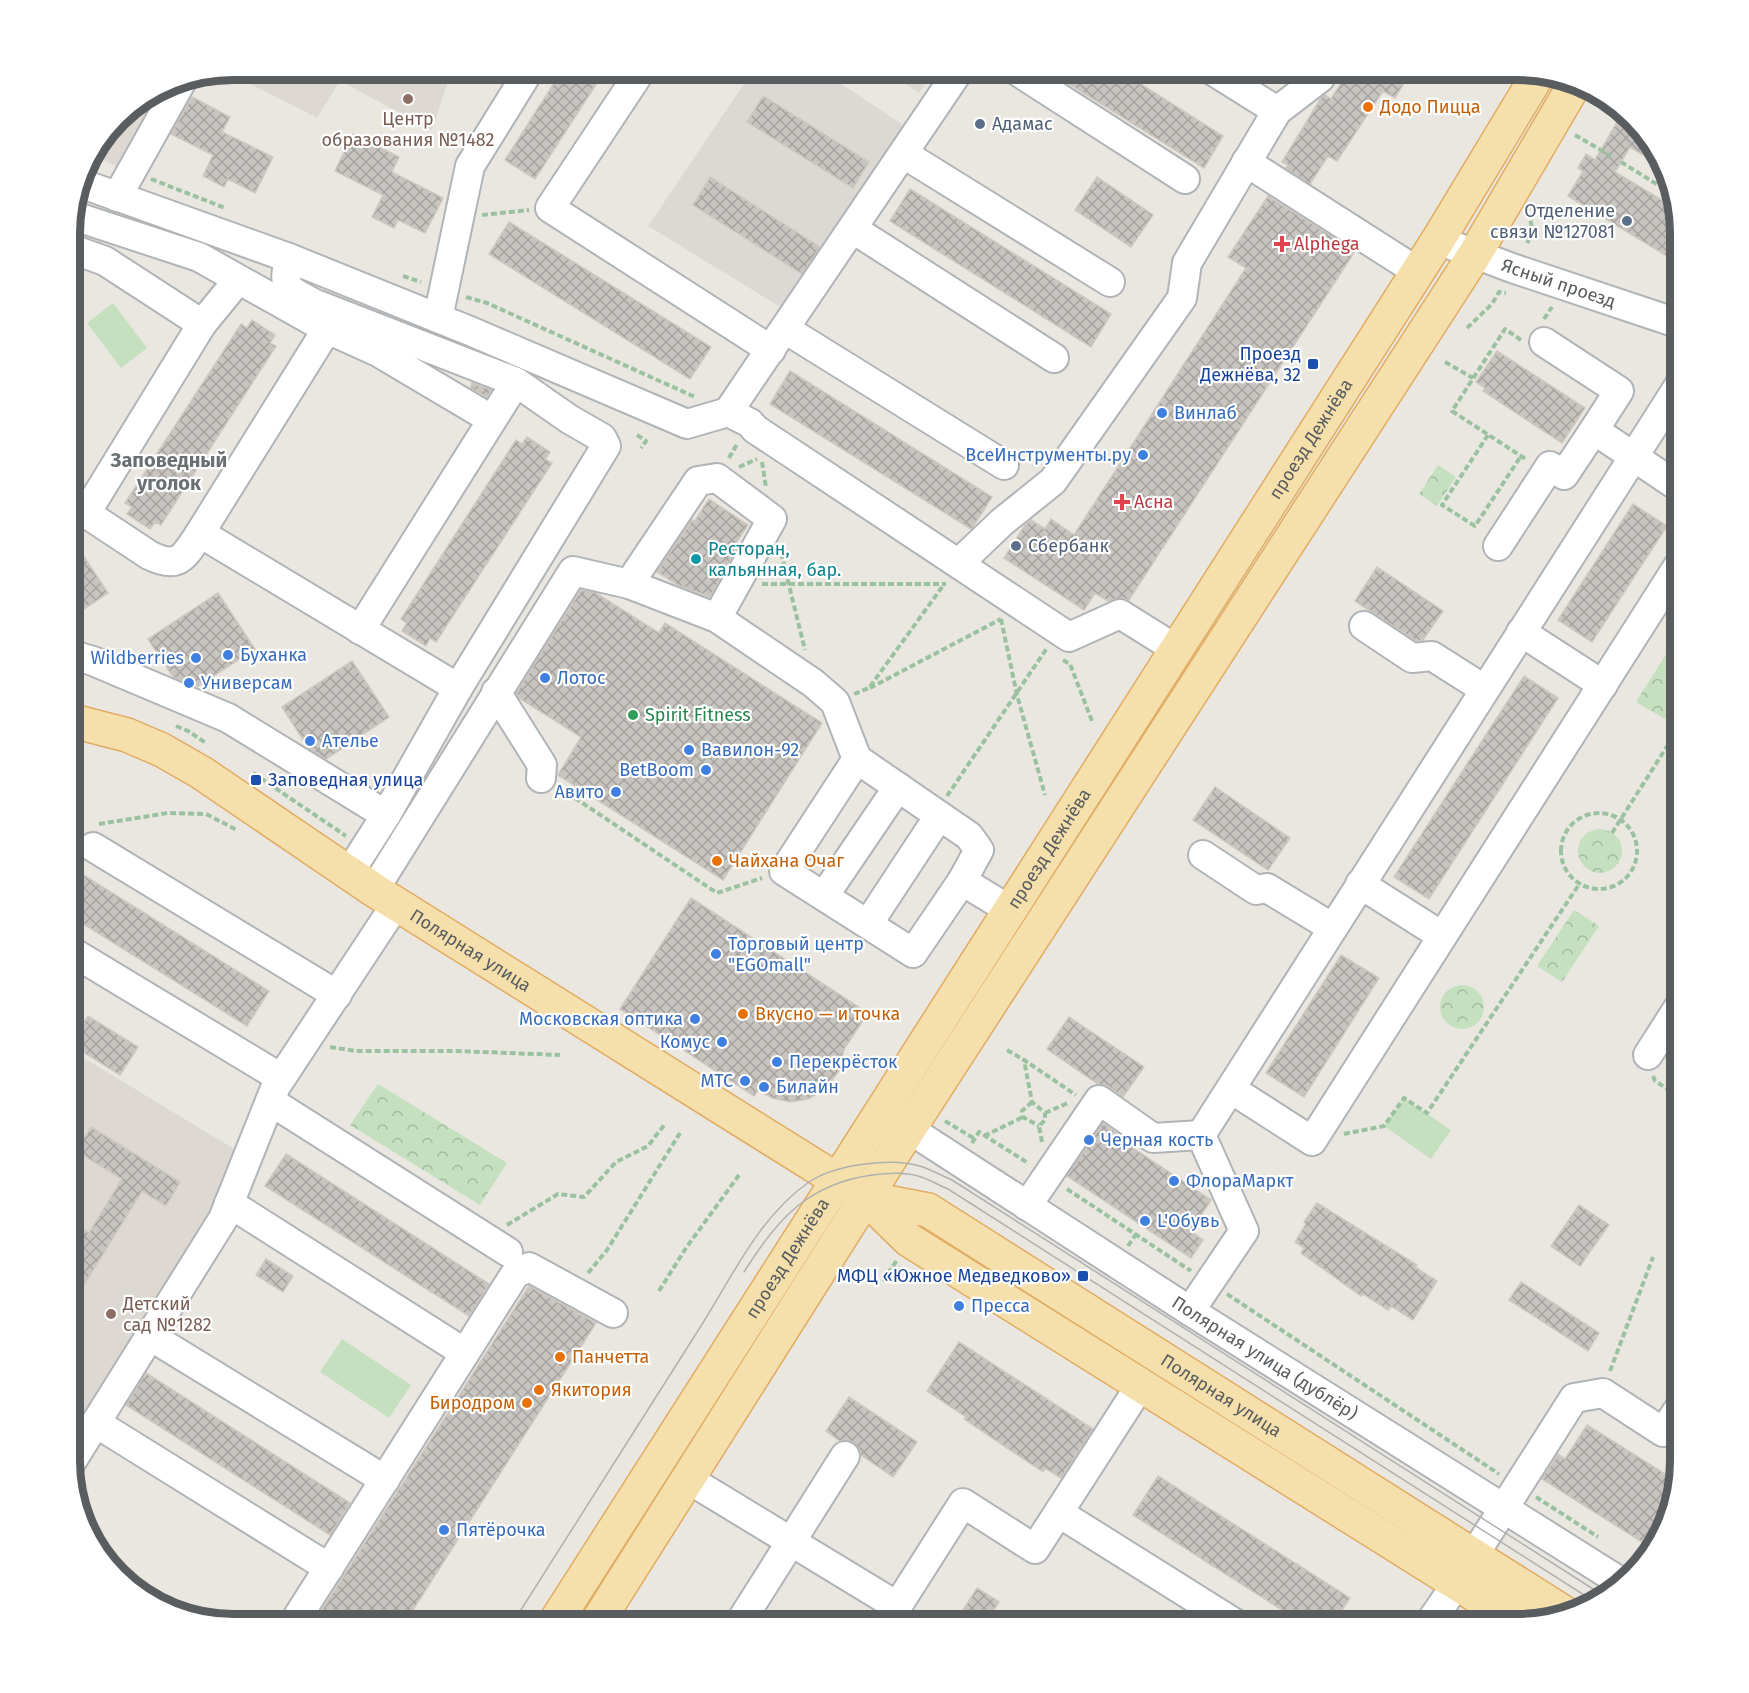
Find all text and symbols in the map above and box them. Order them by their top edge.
marker: Центр образования №1482 [401,92,415,106]
place label: Додо Пицца [1379,96,1480,118]
marker: Додо Пицца [1361,100,1375,114]
place label: Центр образования №1482 [322,108,494,151]
place label: Адамас [992,113,1053,135]
marker: Адамас [973,117,987,131]
place label: Отделение связи №127081 [1490,200,1615,243]
marker: Отделение связи №127081 [1620,214,1634,228]
place label: Alphega [1294,233,1359,255]
marker: Alphega [1275,237,1289,251]
street label: Ясный проезд [1498,254,1618,313]
place label: Проезд Дежнёва, 32 [1199,343,1301,386]
marker: Проезд Дежнёва, 32 [1306,357,1320,371]
street label: проезд Дежнёва [1264,375,1357,503]
place label: Винлаб [1174,402,1237,424]
marker: Винлаб [1155,406,1169,420]
place label: ВсеИнструменты.ру [965,444,1131,466]
district label: Заповедный уголок [110,448,227,495]
marker: ВсеИнструменты.ру [1136,448,1150,462]
place label: Асна [1134,491,1173,513]
marker: Асна [1115,495,1129,509]
place label: Сбербанк [1028,535,1109,557]
place label: Ресторан, кальянная, бар. [708,538,841,581]
marker: Сбербанк [1009,539,1023,553]
marker: Ресторан, кальянная, бар. [689,552,703,566]
place label: Буханка [240,644,307,666]
place label: Wildberries [90,647,184,669]
marker: Буханка [221,648,235,662]
marker: Wildberries [189,651,203,665]
place label: Лотос [557,667,606,689]
marker: Лотос [538,671,552,685]
place label: Универсам [201,672,293,694]
marker: Универсам [182,676,196,690]
place label: Spirit Fitness [645,704,751,726]
marker: Spirit Fitness [626,708,640,722]
place label: Ателье [322,730,379,752]
marker: Ателье [303,734,317,748]
place label: Вавилон-92 [701,739,799,761]
marker: Вавилон-92 [682,743,696,757]
place label: BetBoom [619,759,694,781]
marker: BetBoom [699,763,713,777]
place label: Заповедная улица [268,769,423,791]
marker: Заповедная улица [249,773,263,787]
place label: Авито [555,781,604,803]
street label: проезд Дежнёва [1003,784,1096,913]
marker: Авито [609,785,623,799]
place label: Чайхана Очаг [729,850,844,872]
marker: Чайхана Очаг [710,854,724,868]
street label: Полярная улица [406,904,535,997]
place label: Торговый центр "EGOmall" [728,933,864,976]
marker: Торговый центр "EGOmall" [709,947,723,961]
place label: Вкусно — и точка [755,1003,900,1025]
marker: Вкусно — и точка [736,1007,750,1021]
place label: Московская оптика [519,1008,683,1030]
marker: Московская оптика [688,1012,702,1026]
place label: Комус [660,1031,710,1053]
marker: Комус [715,1035,729,1049]
place label: Перекрёсток [789,1051,898,1073]
marker: Перекрёсток [770,1055,784,1069]
place label: МТС [700,1070,733,1092]
marker: МТС [738,1074,752,1088]
place label: Билайн [776,1076,839,1098]
marker: Билайн [757,1080,771,1094]
place label: Черная кость [1101,1129,1213,1151]
marker: Черная кость [1082,1133,1096,1147]
place label: ФлораМаркт [1186,1170,1295,1192]
marker: ФлораМаркт [1167,1174,1181,1188]
street label: проезд Дежнёва [741,1194,834,1323]
place label: L'Обувь [1157,1210,1219,1232]
marker: L'Обувь [1138,1214,1152,1228]
place label: МФЦ «Южное Медведково» [837,1265,1071,1287]
marker: МФЦ «Южное Медведково» [1076,1269,1090,1283]
street label: Полярная улица (дублёр) [1168,1292,1362,1424]
place label: Детский сад №1282 [122,1293,212,1336]
place label: Пресса [971,1295,1030,1317]
marker: Пресса [952,1299,966,1313]
marker: Детский сад №1282 [104,1307,118,1321]
place label: Панчетта [572,1346,649,1368]
street label: Полярная улица [1156,1349,1286,1441]
marker: Панчетта [553,1350,567,1364]
place label: Якитория [551,1379,632,1401]
marker: Якитория [532,1383,546,1397]
place label: Биродром [429,1392,515,1414]
marker: Биродром [520,1396,534,1410]
place label: Пятёрочка [456,1519,546,1541]
marker: Пятёрочка [437,1523,451,1537]

